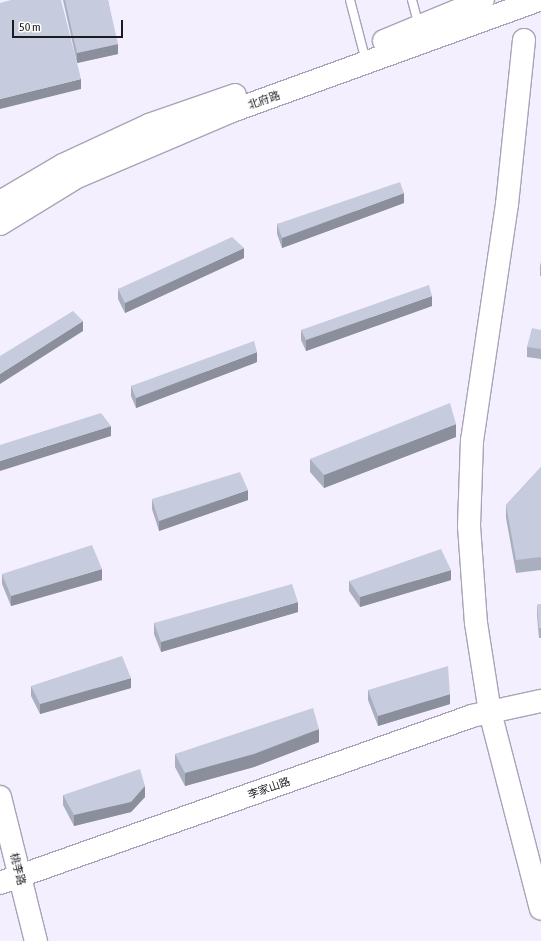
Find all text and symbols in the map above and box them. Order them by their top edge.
scale bar [14,12,125,38]
text: 50 m [19,20,41,34]
street label: 北府路 [246,88,282,112]
street label: 李家山路 [246,775,292,801]
street label: 桃李路 [8,851,28,887]

